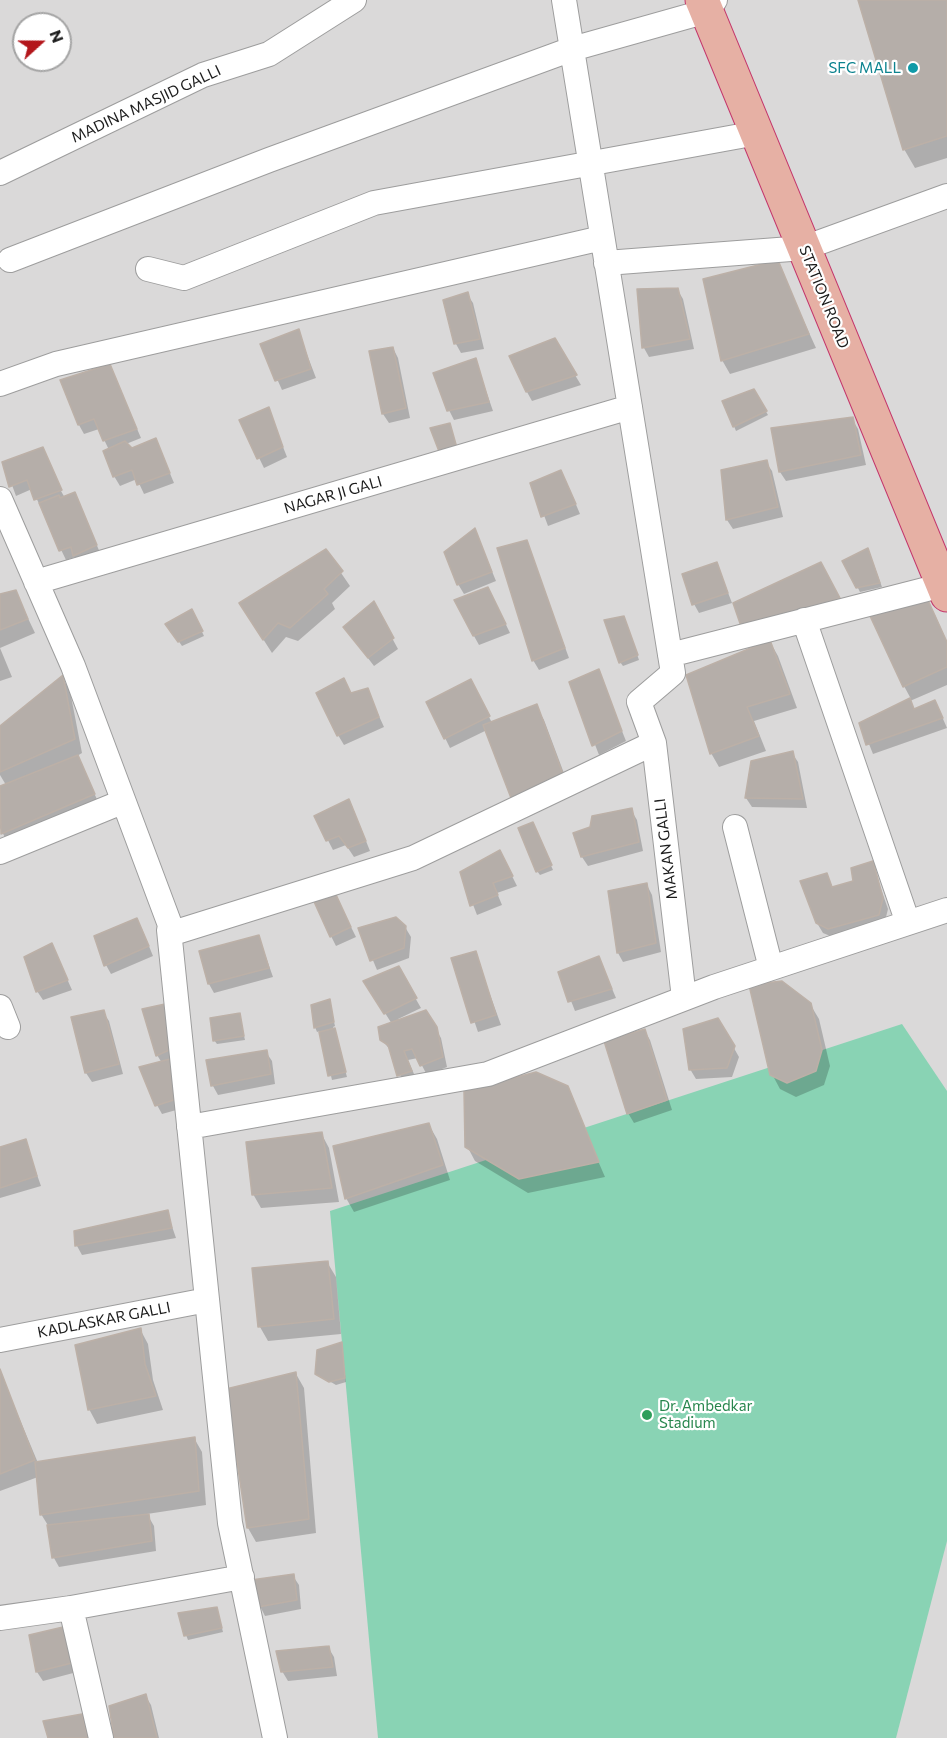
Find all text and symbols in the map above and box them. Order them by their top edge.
north arrow [12,12,72,72]
text: N [46,27,68,45]
place label: SFC MALL [829,59,901,77]
street label: MADINA MASJID GALLI [68,61,224,147]
marker: SFC MALL [906,61,920,75]
street label: STATION ROAD [795,243,853,351]
street label: NAGAR JI GALI [282,472,384,518]
street label: MAKAN GALLI [651,797,681,901]
street label: KADLASKAR GALLI [36,1298,172,1342]
place label: Dr. Ambedkar Stadium [659,1397,753,1432]
marker: Dr. Ambedkar Stadium [640,1408,654,1422]

